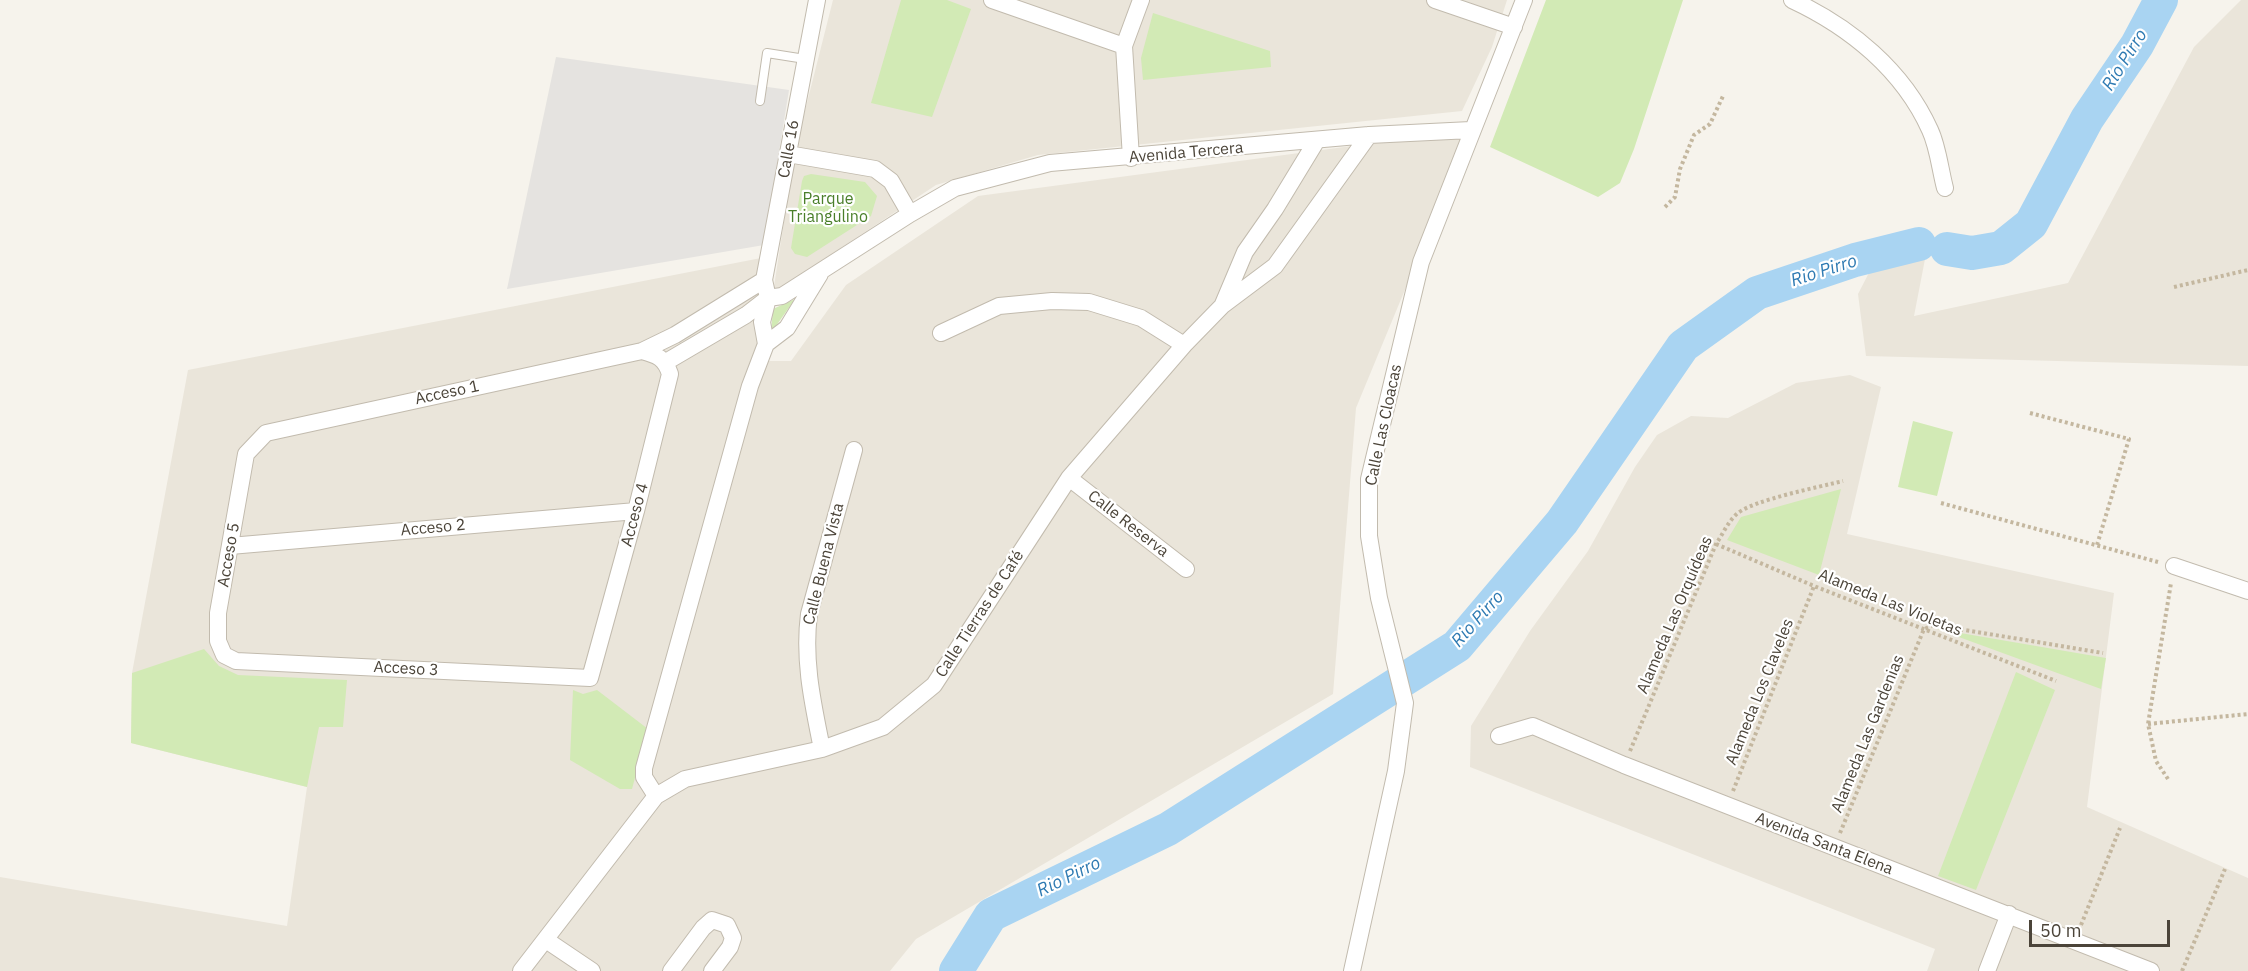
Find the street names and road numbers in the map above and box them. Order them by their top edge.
street label: Calle 16 [774,118,804,180]
street label: Avenida Tercera [1128,138,1244,168]
street label: Calle Las Cloacas [1362,362,1406,488]
street label: Acceso 1 [413,377,481,409]
street label: Acceso 4 [617,481,653,549]
street label: Calle Reserva [1084,486,1172,562]
street label: Calle Buena Vista [800,501,848,627]
street label: Acceso 2 [400,516,466,540]
street label: Acceso 5 [214,521,244,589]
street label: Alameda Las Orquídeas [1633,533,1717,697]
street label: Calle Tierras de Café [932,547,1028,681]
street label: Alameda Las Violetas [1815,565,1965,641]
street label: Alameda Los Claveles [1722,616,1798,768]
street label: Alameda Las Gardenias [1828,652,1908,816]
street label: Acceso 3 [373,658,439,680]
street label: Avenida Santa Elena [1752,809,1896,879]

